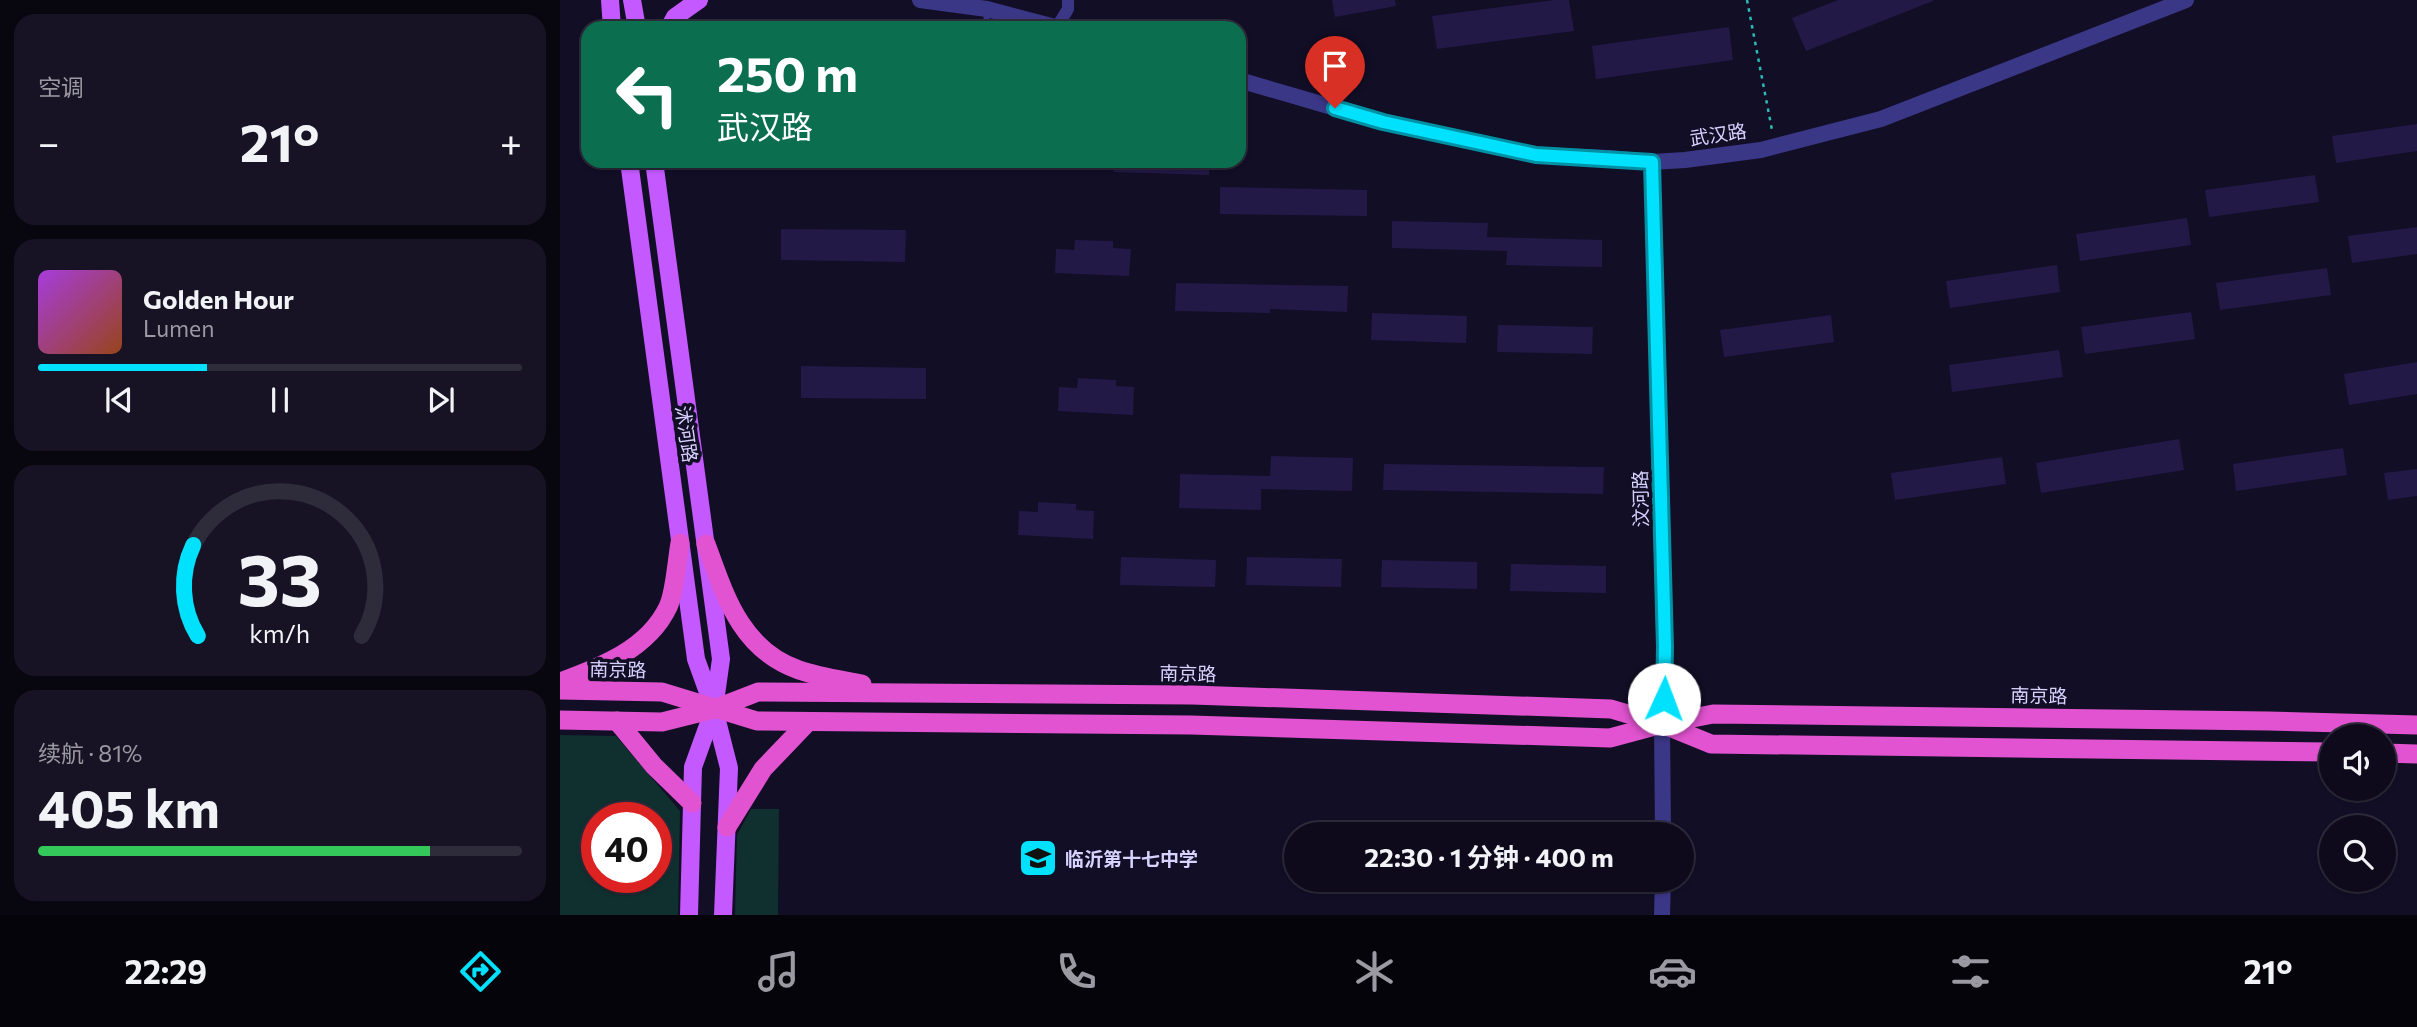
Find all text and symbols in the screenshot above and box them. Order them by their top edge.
pin [1305,36,1365,108]
text: 250 m [717,42,858,102]
icon: arrive [1316,47,1354,85]
icon: left [602,49,693,140]
text: 空调 [38,73,84,101]
text: 武汉路 [717,106,813,146]
text: 21° [240,109,319,173]
text: − [38,118,60,165]
text: + [500,118,522,165]
street label: 武汉路 [1688,119,1748,149]
text: Golden Hour [143,283,294,314]
text: Lumen [143,314,214,342]
icon: previous [100,381,138,419]
icon: pause [261,381,299,419]
icon: next [422,381,460,419]
street label: 沭河路 [672,404,702,464]
street label: 汶河路 [1628,470,1652,528]
text: 33 [238,533,322,622]
text: km/h [250,618,310,648]
street label: 南京路 [589,657,647,681]
street label: 南京路 [1159,661,1217,685]
position arrow [1627,662,1701,736]
street label: 南京路 [2010,683,2068,707]
map controls [2319,724,2396,892]
button: sound [2319,724,2396,801]
text: 续航 · 81% [38,739,142,767]
text: 405 km [38,775,220,839]
speed limit sign: 40 [581,802,672,893]
button: search [2319,815,2396,892]
school or university icon: 临沂第十七中学 [1017,837,1059,879]
text: 22:30 · 1 分钟 · 400 m [1364,841,1614,872]
place label: 临沂第十七中学 [1065,847,1198,870]
icon: directions [456,947,505,996]
icon: music [754,947,803,996]
icon: phone [1052,947,1101,996]
icon: climate [1350,947,1399,996]
icon: car [1648,947,1697,996]
icon: filters [1946,947,1995,996]
text: 22:29 [124,951,207,991]
text: 21° [2243,951,2292,991]

